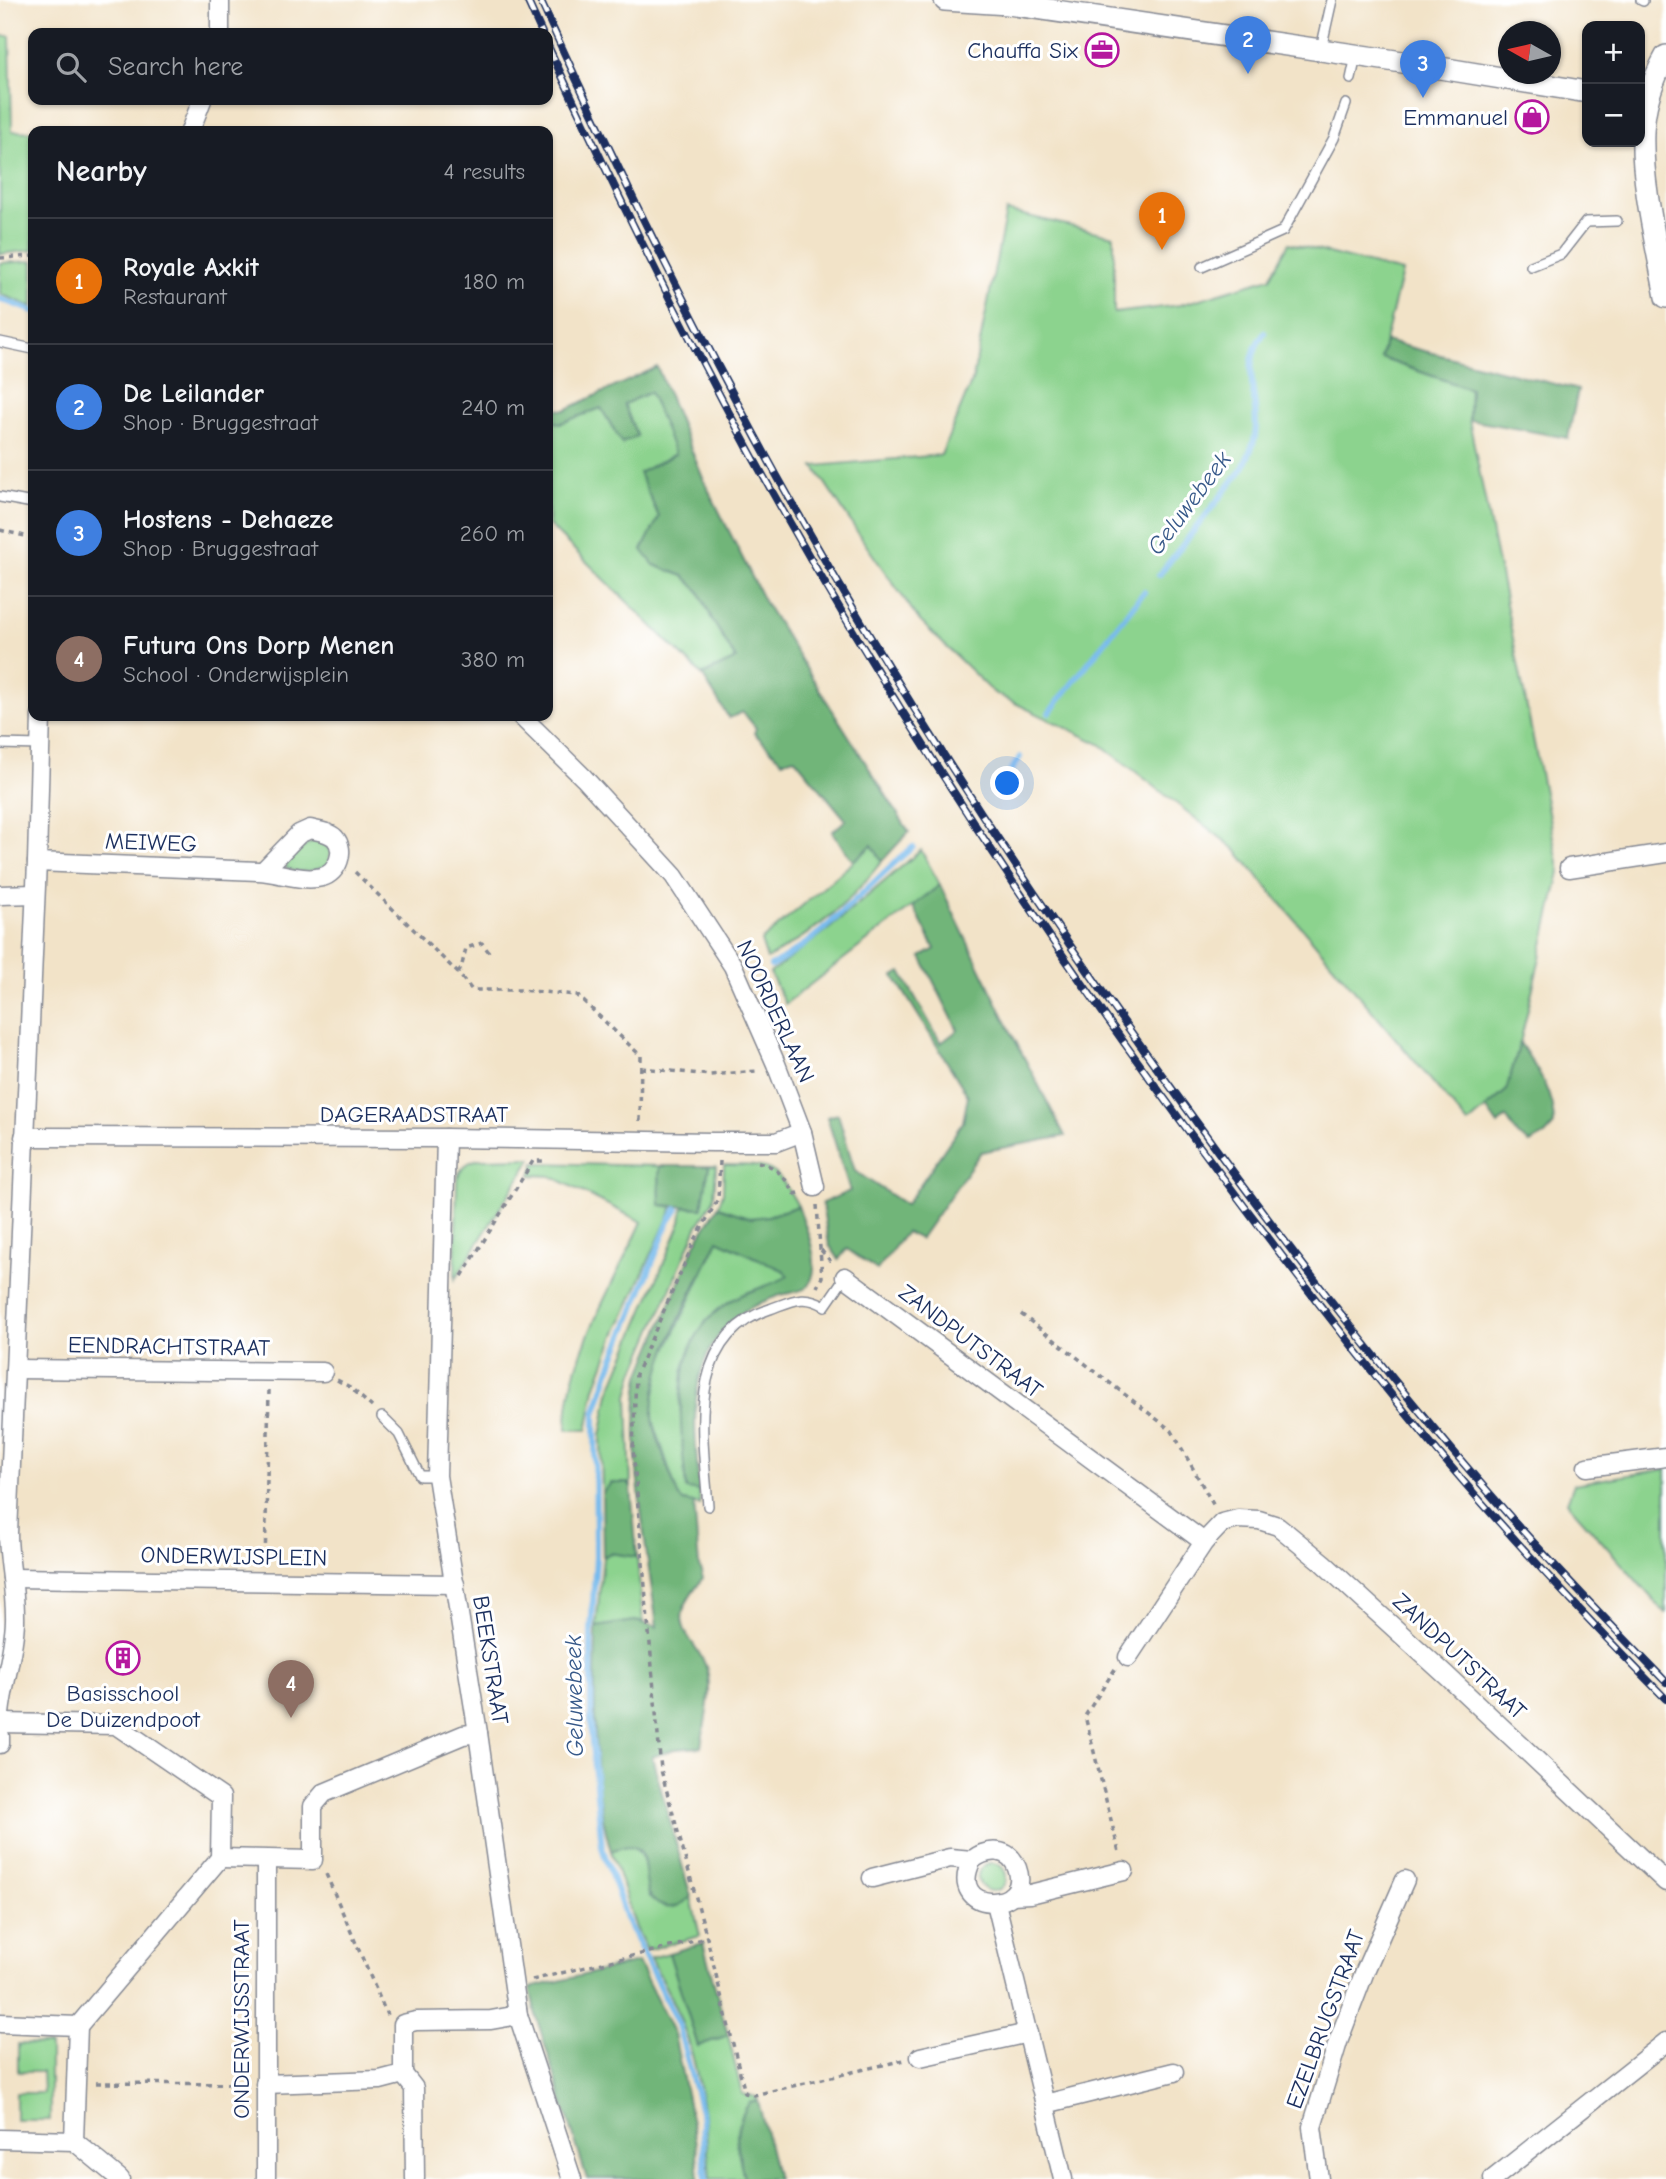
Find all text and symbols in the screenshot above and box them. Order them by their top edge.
pin: 2 [1225,16,1271,74]
north arrow [1498,21,1561,84]
map controls [1582,21,1645,147]
button: + [1582,21,1645,84]
search box [28,28,553,105]
office icon: Chauffa Six [1083,31,1121,69]
place label: Chauffa Six [967,37,1078,64]
pin: 3 [1400,40,1446,98]
icon: search [52,48,90,86]
text: Search here [108,52,243,82]
button: − [1582,84,1645,147]
shop icon: Emmanuel [1513,98,1551,136]
place label: Emmanuel [1403,104,1508,131]
text: Nearby [56,154,147,189]
text: 4 results [443,158,525,185]
pin: 1 [1139,192,1185,250]
text: Royale Axkit [123,253,259,283]
text: 1 [74,268,84,295]
text: 180 m [463,268,525,295]
text: Restaurant [123,283,227,310]
text: De Leilander [123,379,264,409]
text: 2 [73,394,85,421]
text: 240 m [461,394,525,421]
text: Shop · Bruggestraat [123,409,318,436]
water label: Geluwebeek [1141,446,1237,560]
text: Hostens - Dehaeze [123,505,333,535]
text: 3 [73,520,85,547]
text: 260 m [460,520,525,547]
text: Shop · Bruggestraat [123,535,318,562]
text: Futura Ons Dorp Menen [123,631,394,661]
text: 4 [74,646,84,673]
text: 380 m [461,646,525,673]
text: School · Onderwijsplein [123,661,349,688]
your location [990,766,1024,800]
street label: MEIWEG [104,827,198,858]
street label: NOORDERLAAN [731,936,820,1087]
street label: DAGERAADSTRAAT [320,1101,508,1128]
street label: ZANDPUTSTRAAT [894,1279,1048,1404]
street label: EENDRACHTSTRAAT [68,1331,270,1362]
street label: ONDERWIJSPLEIN [141,1541,327,1572]
street label: ZANDPUTSTRAAT [1387,1588,1532,1725]
street label: BEEKSTRAAT [467,1594,514,1727]
water label: Geluwebeek [559,1634,589,1757]
building icon: Basisschool De Duizendpoot [104,1639,142,1677]
pin: 4 [268,1660,314,1718]
place label: Basisschool De Duizendpoot [46,1680,201,1733]
street label: ONDERWIJSSTRAAT [228,1919,255,2119]
street label: EZELBRUGSTRAAT [1281,1926,1370,2112]

